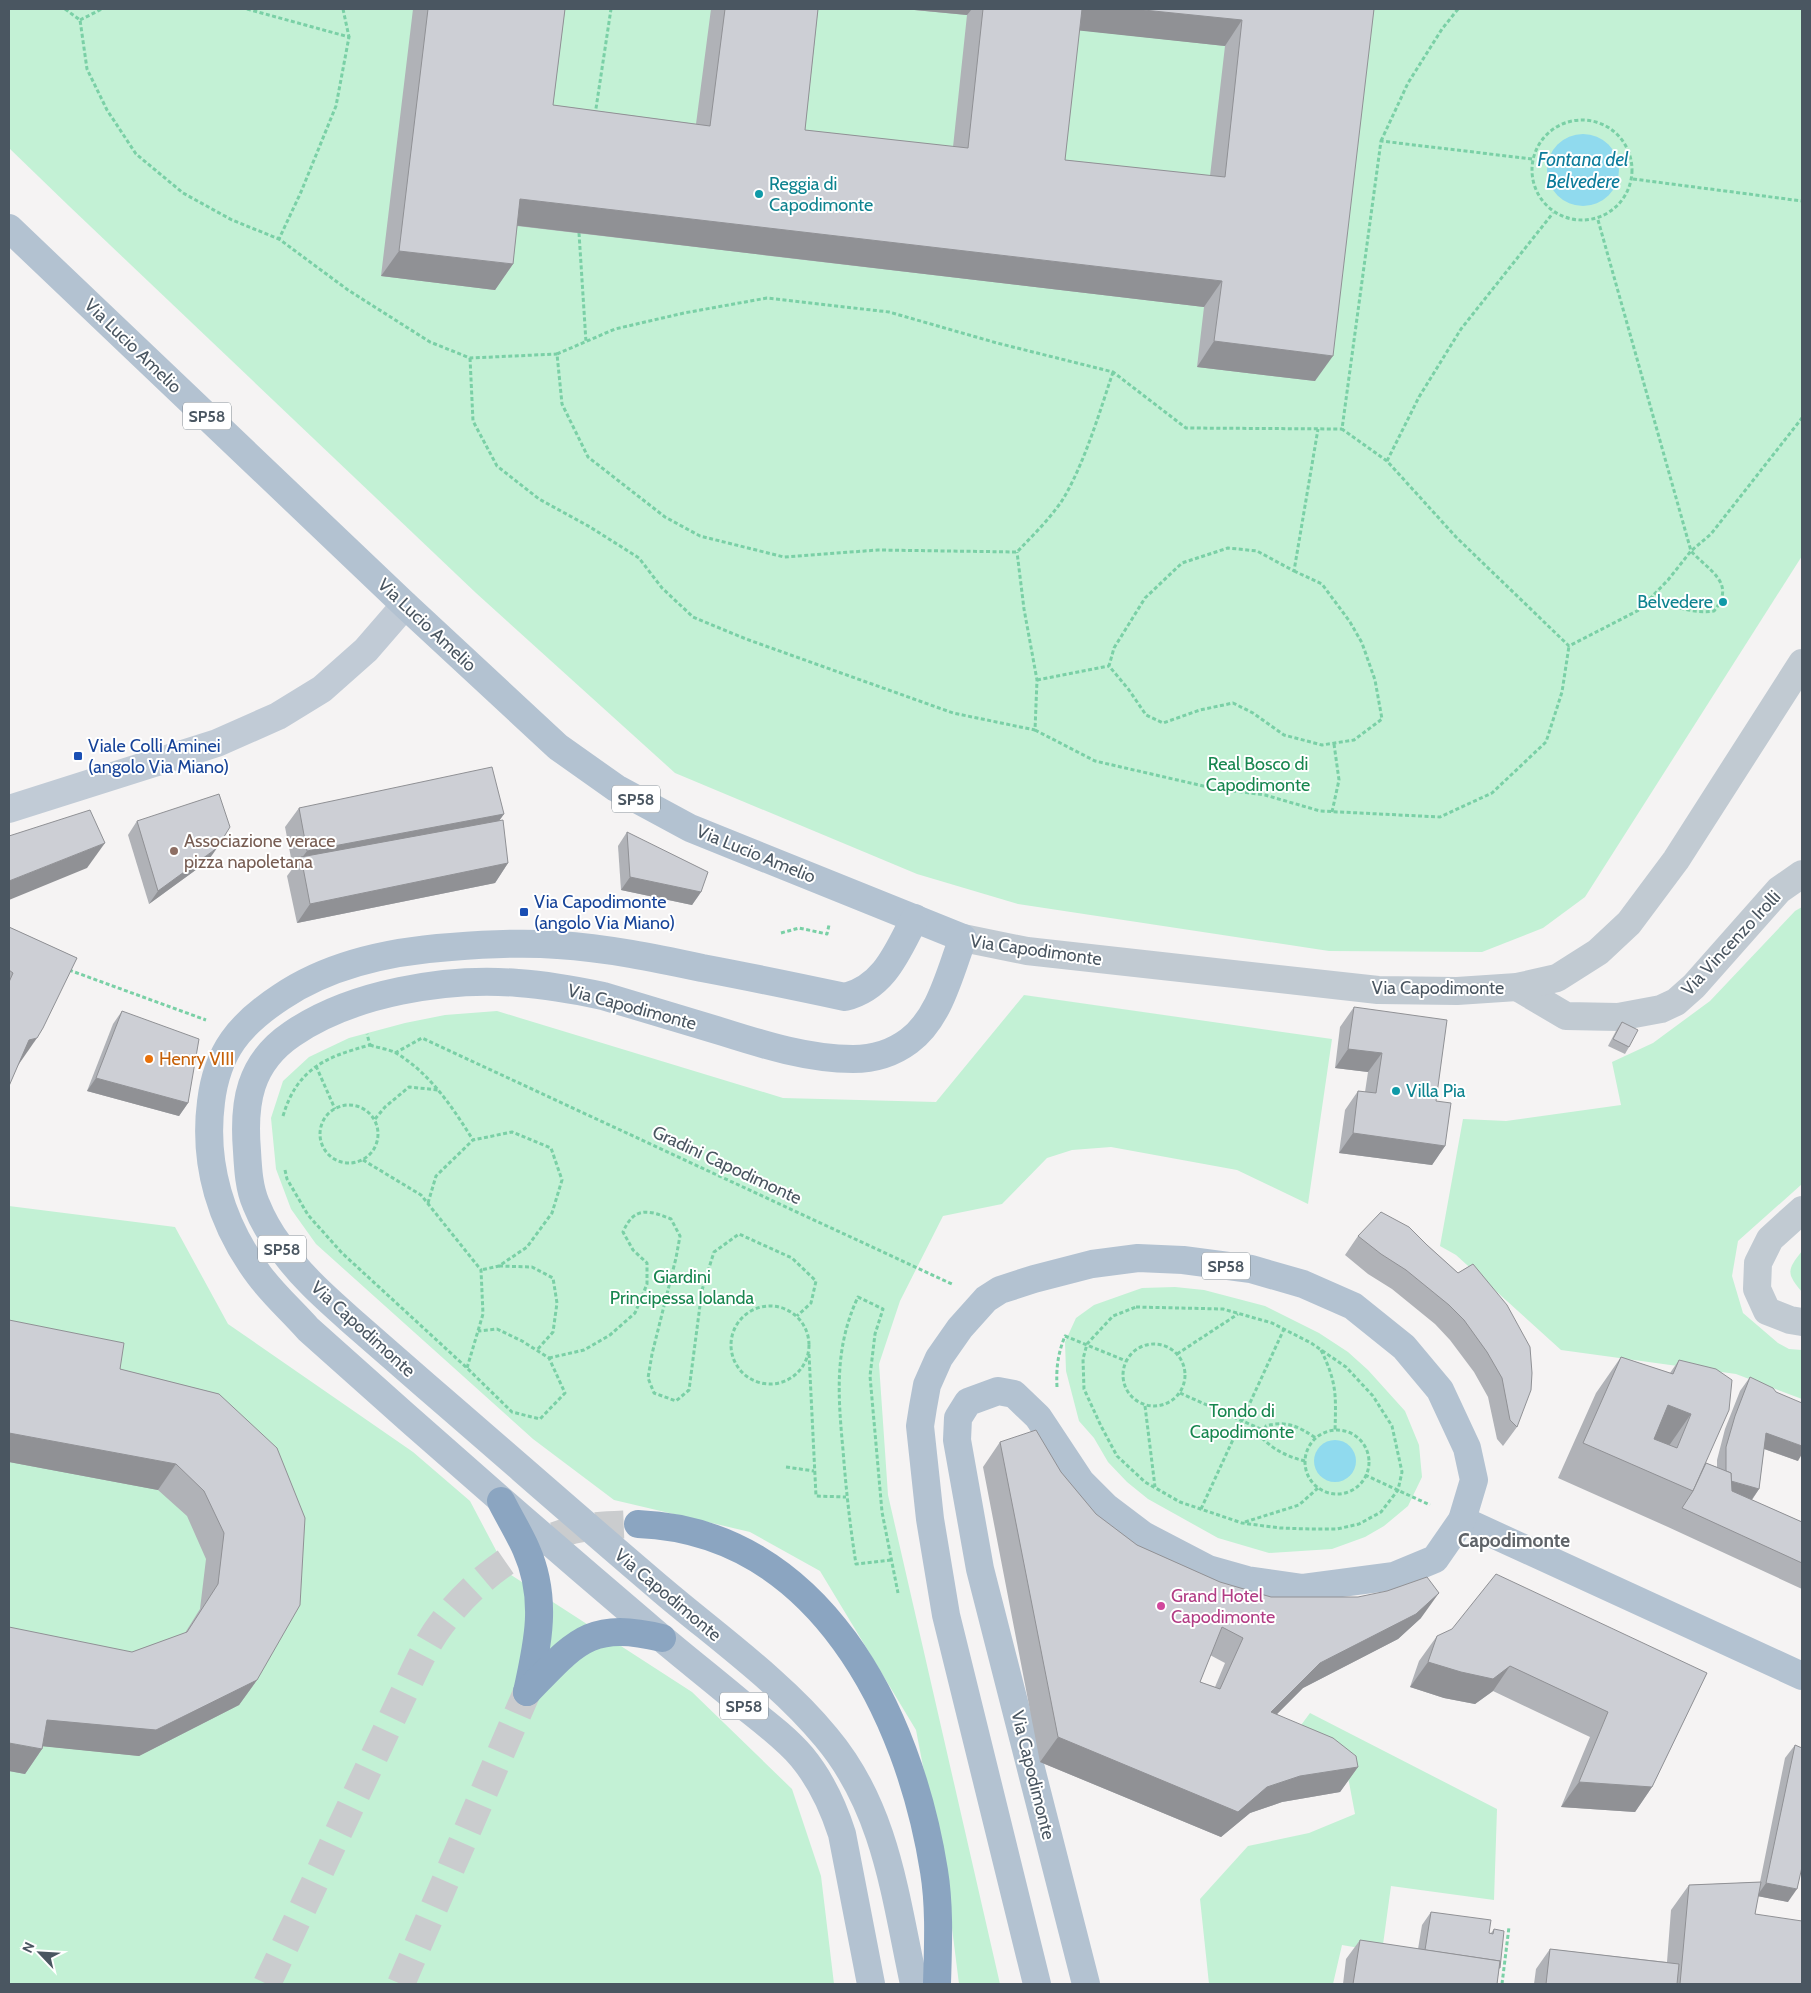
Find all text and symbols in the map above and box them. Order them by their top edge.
water label: Fontana del Belvedere [1537,148,1629,193]
place label: Reggia di Capodimonte [769,173,873,216]
marker: Reggia di Capodimonte [753,188,765,200]
street label: Via Lucio Amelio [80,294,186,398]
road number: SP58 [183,402,231,430]
street label: Via Lucio Amelio [373,574,481,676]
place label: Belvedere [1637,591,1713,613]
marker: Belvedere [1717,596,1729,608]
place label: Viale Colli Aminei (angolo Via Miano) [88,735,229,778]
marker: Viale Colli Aminei (angolo Via Miano) [72,750,84,762]
park label: Real Bosco di Capodimonte [1206,753,1310,796]
road number: SP58 [612,786,660,812]
street label: Via Lucio Amelio [693,820,819,888]
place label: Associazione verace pizza napoletana [184,830,335,873]
marker: Associazione verace pizza napoletana [168,845,180,857]
street label: Via Vincenzo Irolli [1677,886,1785,1000]
place label: Via Capodimonte (angolo Via Miano) [534,891,675,934]
marker: Via Capodimonte (angolo Via Miano) [518,906,530,918]
street label: Via Capodimonte [969,930,1103,970]
street label: Via Capodimonte [1372,977,1504,999]
street label: Via Capodimonte [565,979,699,1035]
place label: Henry VIII [159,1048,234,1070]
marker: Henry VIII [143,1053,155,1065]
place label: Villa Pia [1406,1080,1466,1102]
marker: Villa Pia [1390,1085,1402,1097]
street label: Gradini Capodimonte [649,1121,805,1209]
road number: SP58 [258,1236,306,1262]
road number: SP58 [1202,1252,1250,1280]
park label: Giardini Principessa Iolanda [610,1266,755,1309]
street label: Via Capodimonte [306,1276,420,1382]
park label: Tondo di Capodimonte [1190,1400,1294,1443]
district label: Capodimonte [1458,1529,1570,1552]
street label: Via Capodimonte [610,1544,726,1646]
place label: Grand Hotel Capodimonte [1171,1585,1275,1628]
marker: Grand Hotel Capodimonte [1155,1600,1167,1612]
road number: SP58 [720,1692,768,1720]
street label: Via Capodimonte [1006,1708,1060,1842]
north arrow [15,1928,65,1978]
text: N [18,1939,38,1956]

